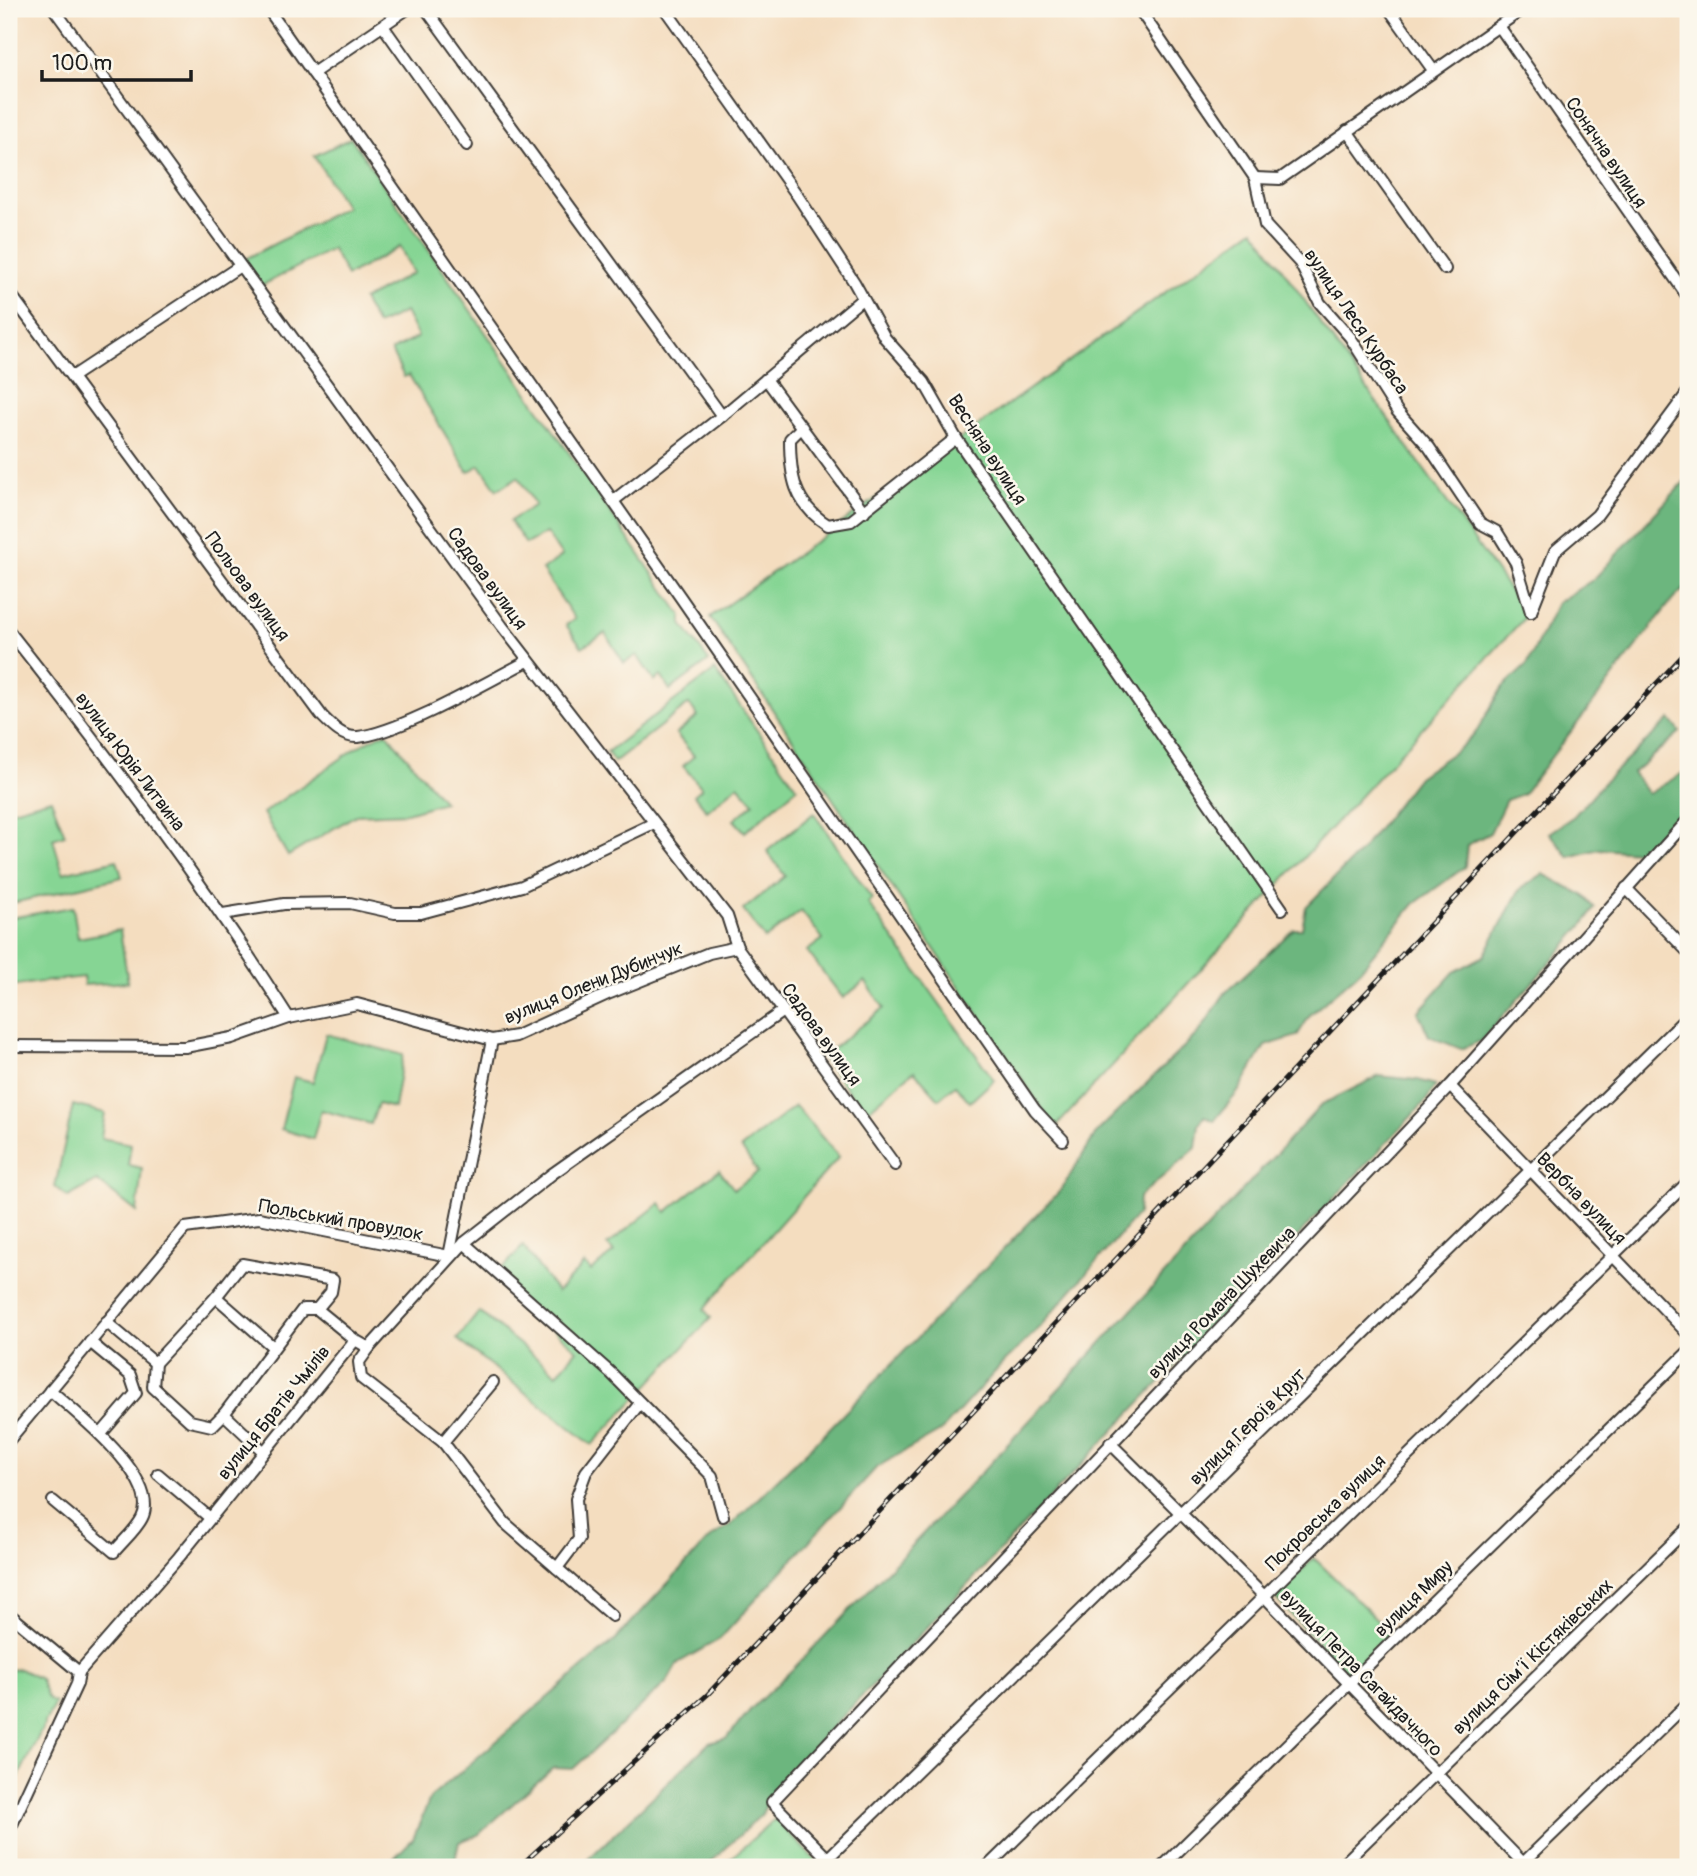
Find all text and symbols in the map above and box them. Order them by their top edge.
scale bar [42,38,191,82]
text: 100 m [52,50,112,77]
street label: Сонячна вулиця [1560,92,1652,213]
street label: вулиця Леся Курбаса [1299,244,1414,399]
street label: Весняна вулиця [942,390,1032,510]
street label: Садова вулиця [442,522,533,635]
street label: Польова вулиця [199,527,295,646]
street label: вулиця Юрія Литвина [70,687,190,836]
street label: вулиця Олени Дубинчук [501,936,686,1030]
street label: Садова вулиця [776,978,867,1091]
street label: Вербна вулиця [1531,1147,1631,1250]
street label: Польський провулок [257,1194,425,1246]
street label: вулиця Романа Шухевича [1143,1221,1301,1384]
street label: вулиця Братів Чмілів [212,1340,335,1485]
street label: вулиця Героїв Крут [1184,1363,1312,1490]
street label: Покровська вулиця [1261,1449,1391,1576]
street label: вулиця Миру [1369,1555,1458,1642]
street label: вулиця Сімʼї Кістяківських [1447,1574,1618,1740]
street label: вулиця Петра Сагайдачного [1275,1584,1448,1762]

